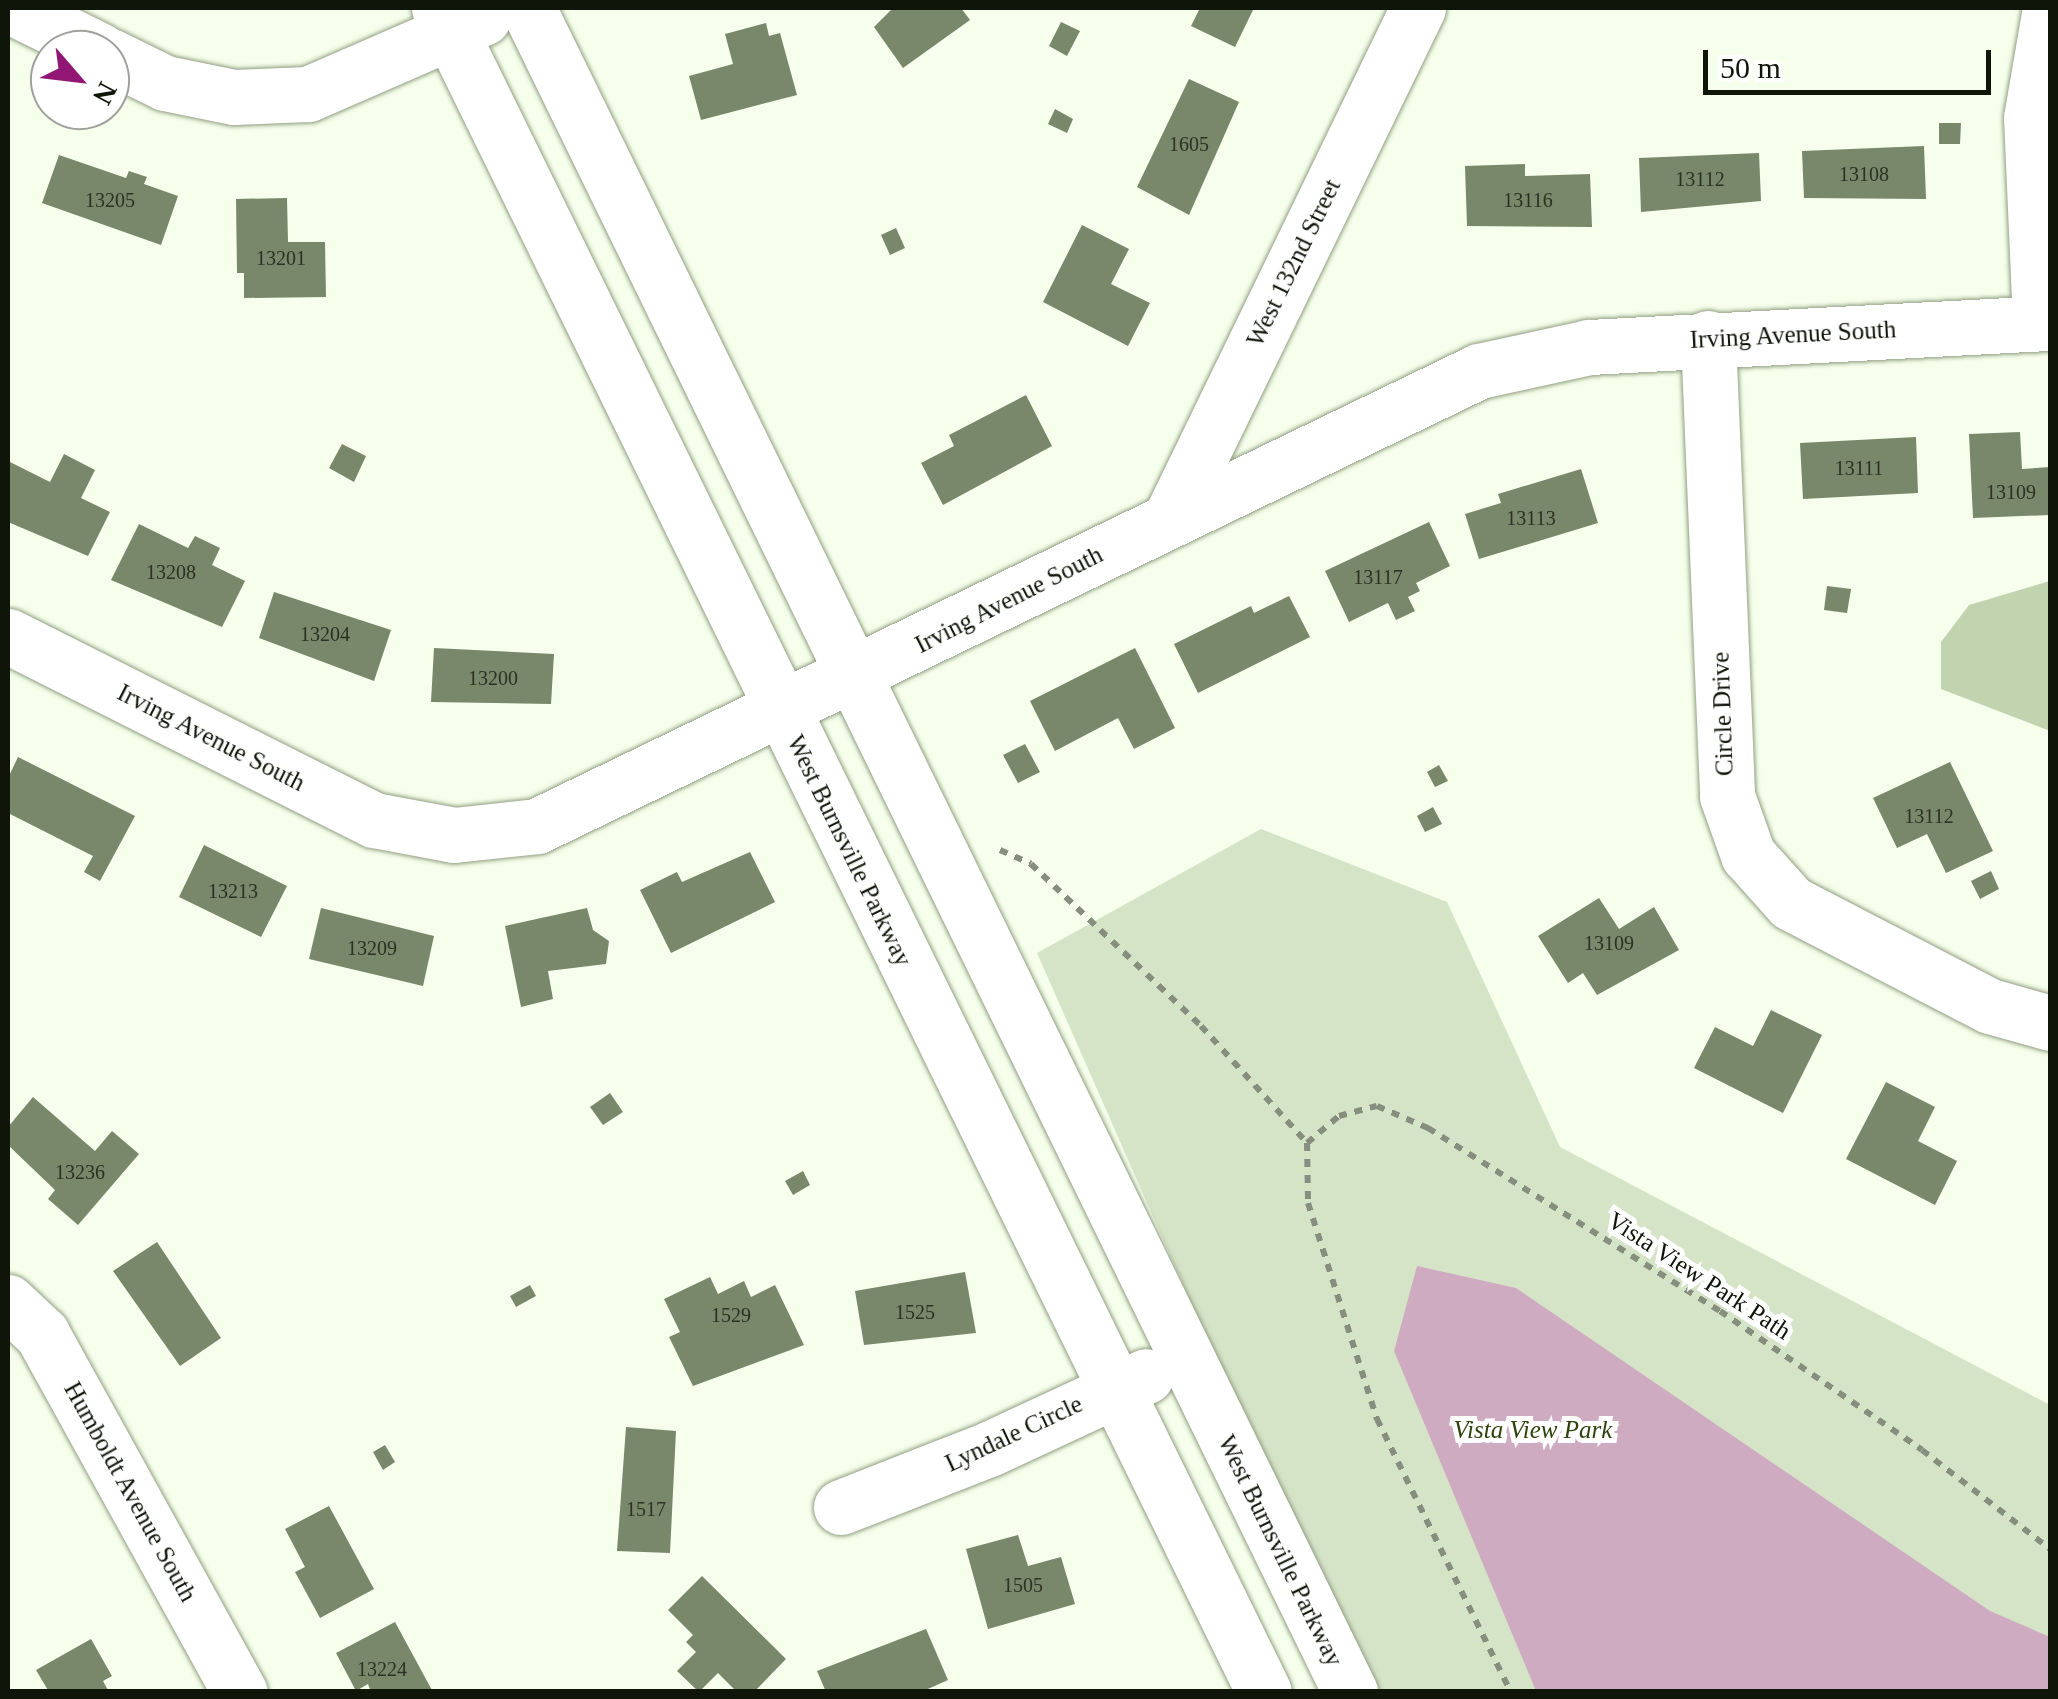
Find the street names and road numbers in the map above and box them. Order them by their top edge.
street label: West 132nd Street [1240,174,1348,352]
street label: Irving Avenue South [1688,315,1898,355]
street label: Irving Avenue South [910,539,1108,661]
street label: Circle Drive [1706,651,1740,777]
street label: Irving Avenue South [112,677,310,799]
street label: West Burnsville Parkway [780,731,918,971]
street label: Vista View Park Path [1602,1205,1796,1347]
street label: Humboldt Avenue South [57,1376,203,1608]
street label: Lyndale Circle [941,1389,1087,1479]
street label: West Burnsville Parkway [1211,1431,1349,1671]

